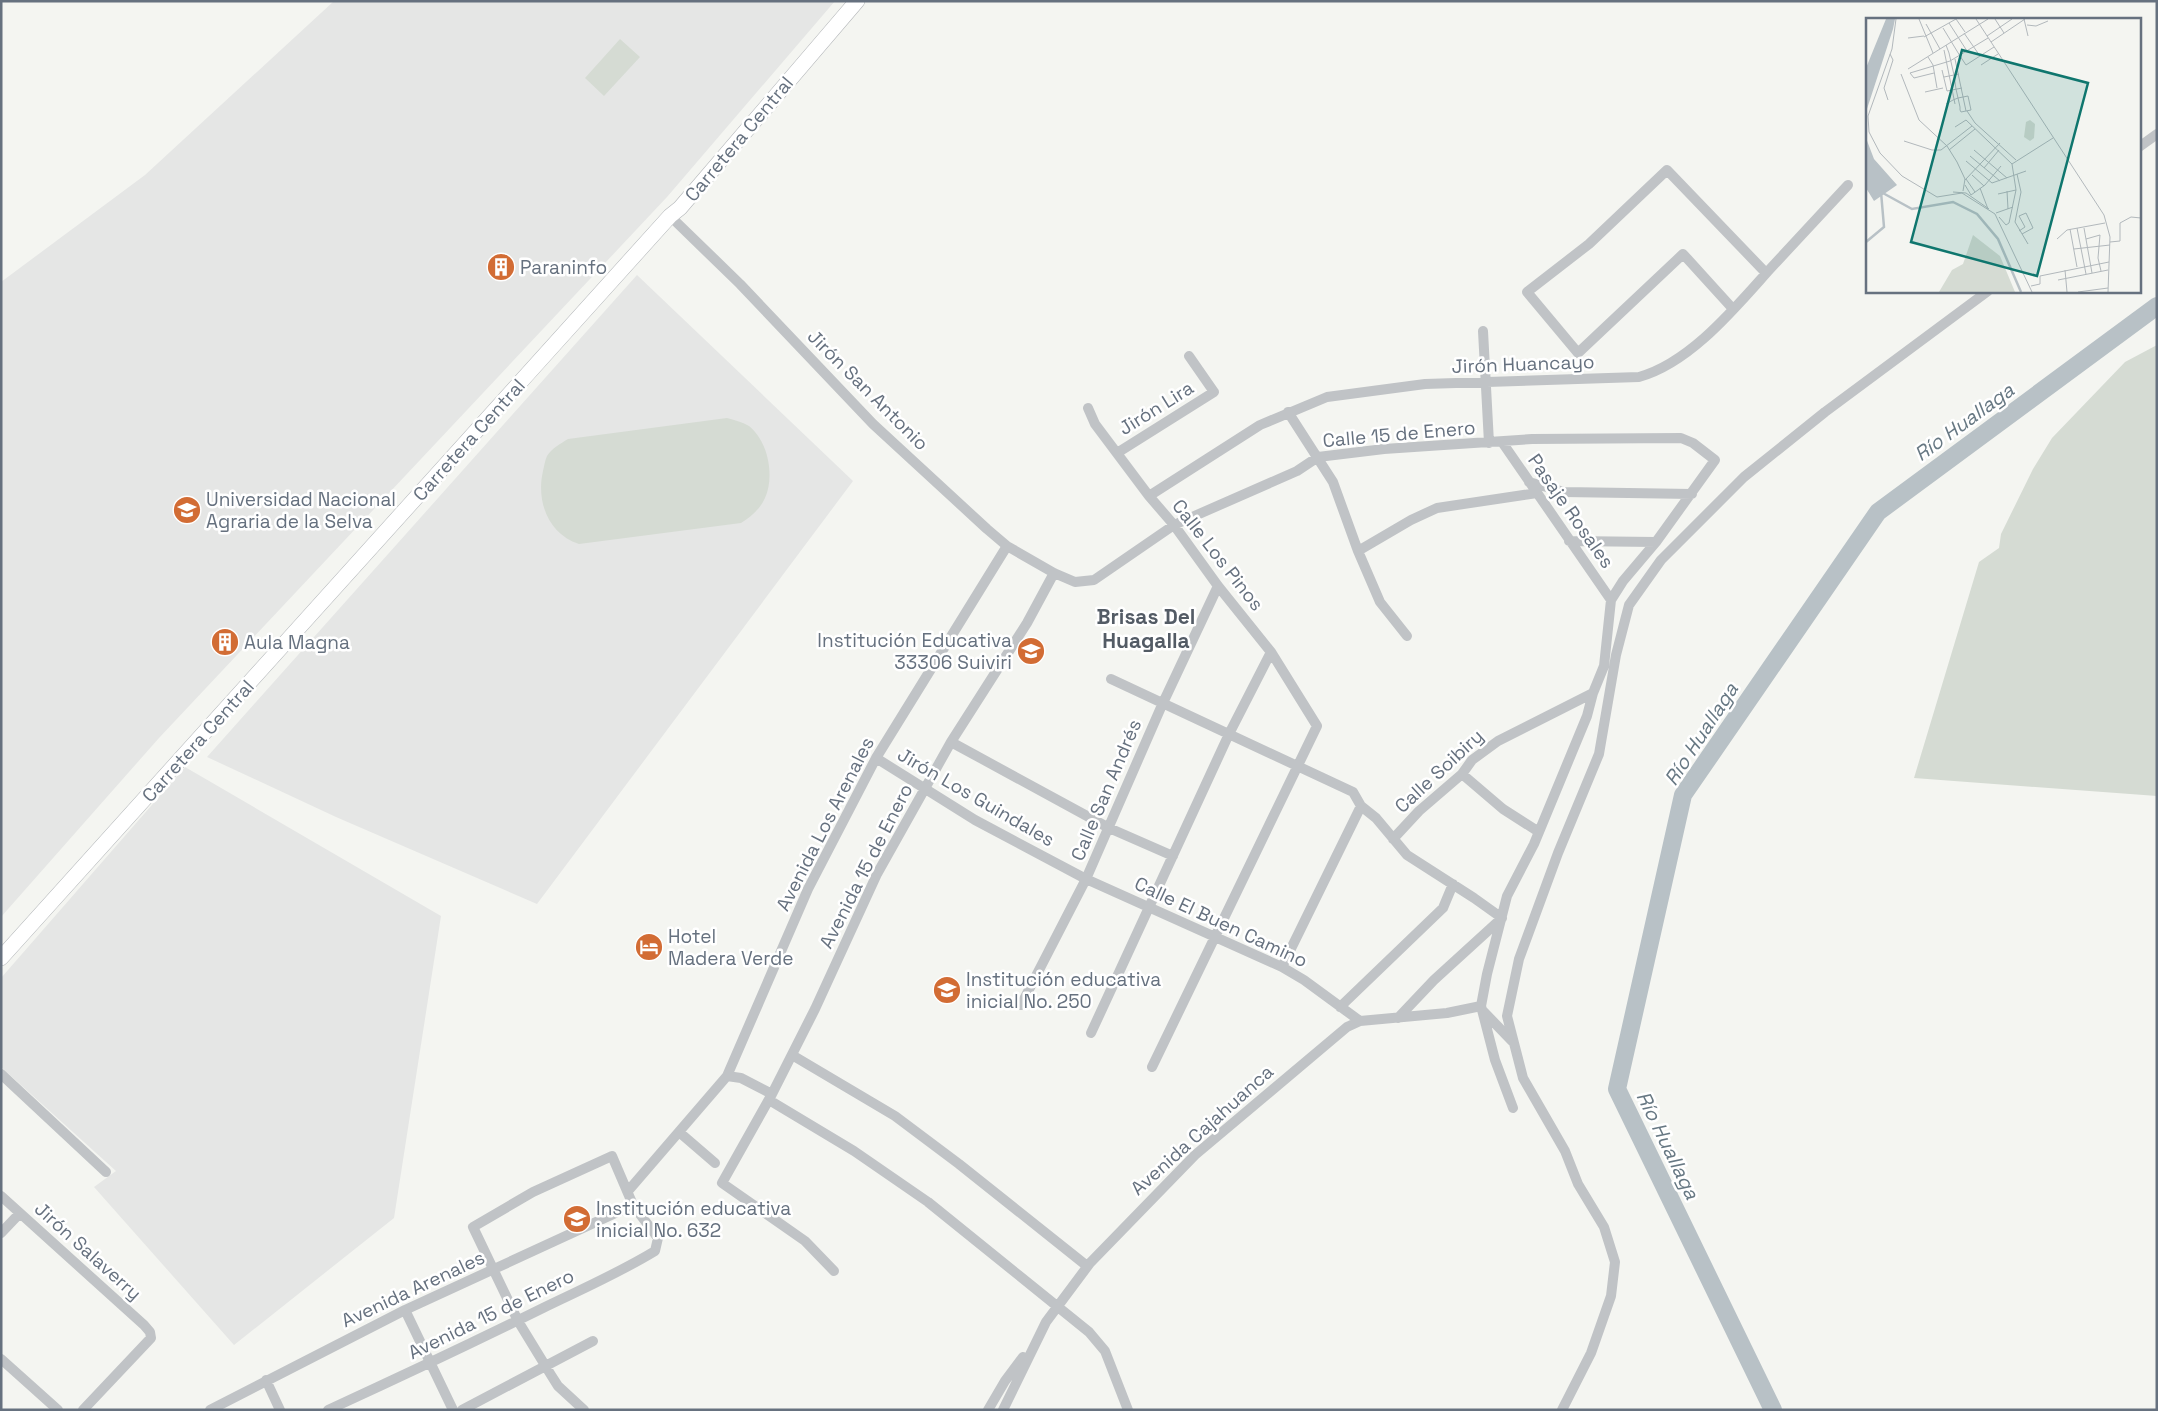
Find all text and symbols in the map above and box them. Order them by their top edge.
inset map [1866,18,2140,292]
street label: Carretera Central [679,71,799,207]
building icon: Paraninfo [486,252,516,282]
place label: Paraninfo [520,255,607,280]
street label: Jirón San Antonio [802,324,934,456]
street label: Jirón Huancayo [1451,349,1595,379]
street label: Carretera Central [407,374,531,506]
street label: Jirón Lira [1114,375,1198,441]
water label: Río Huallaga [1909,377,2019,467]
street label: Calle 15 de Enero [1322,415,1476,453]
street label: Pasaje Rosales [1522,449,1620,573]
place label: Universidad Nacional Agraria de la Selva [206,487,396,534]
street label: Calle Los Pinos [1167,494,1269,616]
school or university icon: Universidad Nacional Agraria de la Selva [172,495,202,525]
district label: Brisas Del Huagalla [1097,603,1195,654]
building icon: Aula Magna [210,627,240,657]
place label: Institución Educativa 33306 Suiviri [817,628,1012,675]
place label: Aula Magna [244,630,350,655]
school or university icon: Institución Educativa 33306 Suiviri [1016,636,1046,666]
street label: Carretera Central [136,675,260,807]
water label: Río Huallaga [1658,677,1744,790]
street label: Calle San Andrés [1065,715,1147,865]
street label: Calle Soibiry [1389,724,1489,818]
street label: Avenida Los Arenales [770,733,880,915]
street label: Jirón Los Guindales [893,742,1059,852]
street label: Avenida 15 de Enero [814,779,918,953]
street label: Calle El Buen Camino [1130,871,1312,973]
place label: Hotel Madera Verde [668,924,794,971]
hotel icon: Hotel Madera Verde [634,932,664,962]
place label: Institución educativa inicial No. 250 [966,967,1161,1014]
school or university icon: Institución educativa inicial No. 250 [932,975,962,1005]
street label: Avenida Cajahuanca [1125,1059,1279,1201]
water label: Río Huallaga [1631,1087,1706,1204]
street label: Jirón Salaverry [29,1196,147,1306]
place label: Institución educativa inicial No. 632 [596,1196,791,1243]
school or university icon: Institución educativa inicial No. 632 [562,1204,592,1234]
street label: Avenida Arenales [337,1245,489,1333]
street label: Avenida 15 de Enero [404,1263,578,1365]

